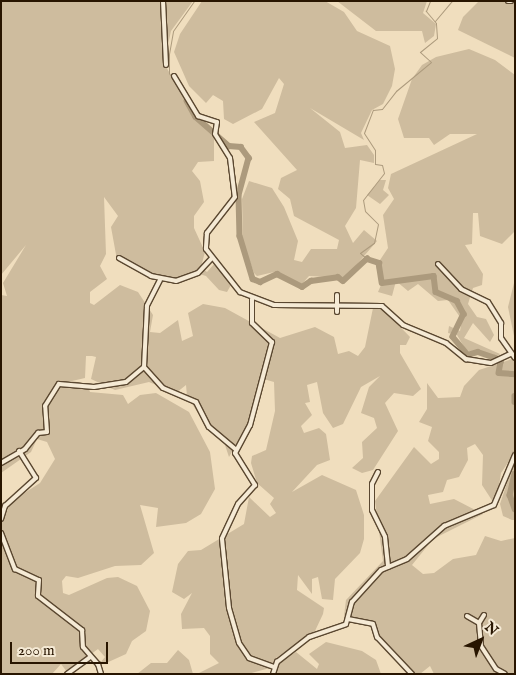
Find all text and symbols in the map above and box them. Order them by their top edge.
north arrow [456,615,506,665]
text: N [481,618,502,640]
scale bar [12,632,110,664]
text: 200 m [18,641,55,660]

